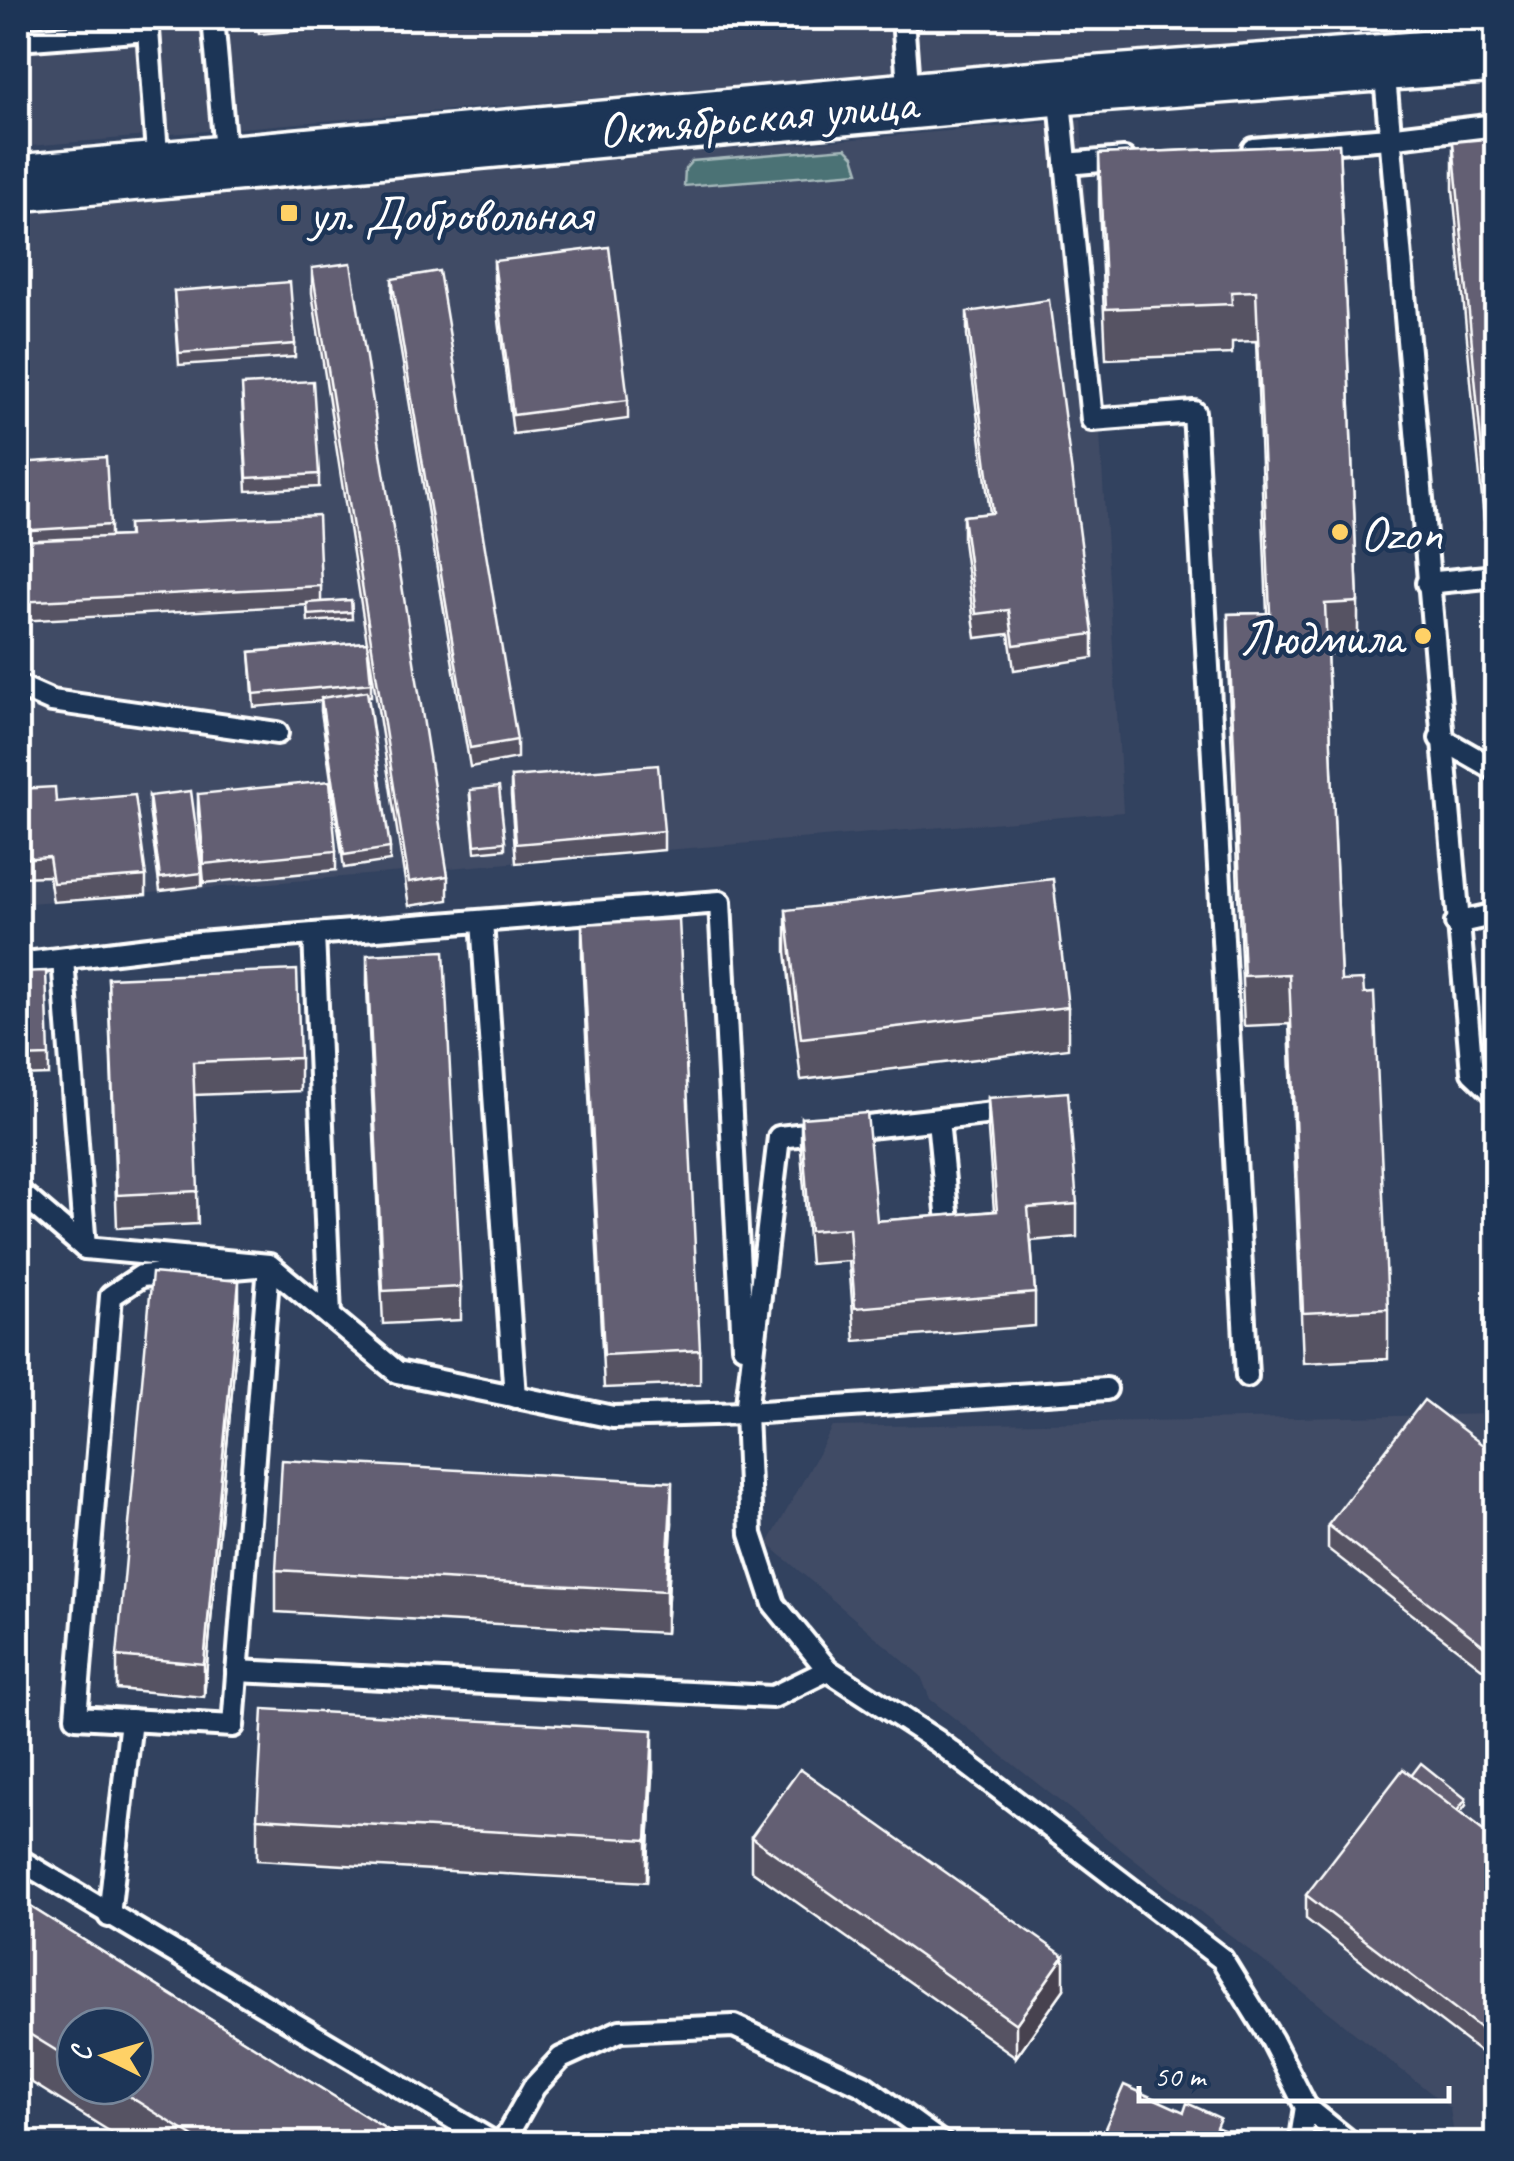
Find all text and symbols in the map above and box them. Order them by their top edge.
street label: Октябрьская улица [595,71,923,162]
place label: ул. Добровольная [306,183,596,246]
marker: ул. Добровольная [278,202,300,224]
place label: Ozon [1360,502,1443,565]
marker: Ozon [1329,521,1351,543]
place label: Людмила [1240,606,1407,669]
marker: Людмила [1412,625,1434,647]
north arrow [55,2006,155,2106]
scale bar [1139,2041,1449,2103]
text: С [63,2042,99,2062]
text: 50 m [1154,2057,1207,2095]

